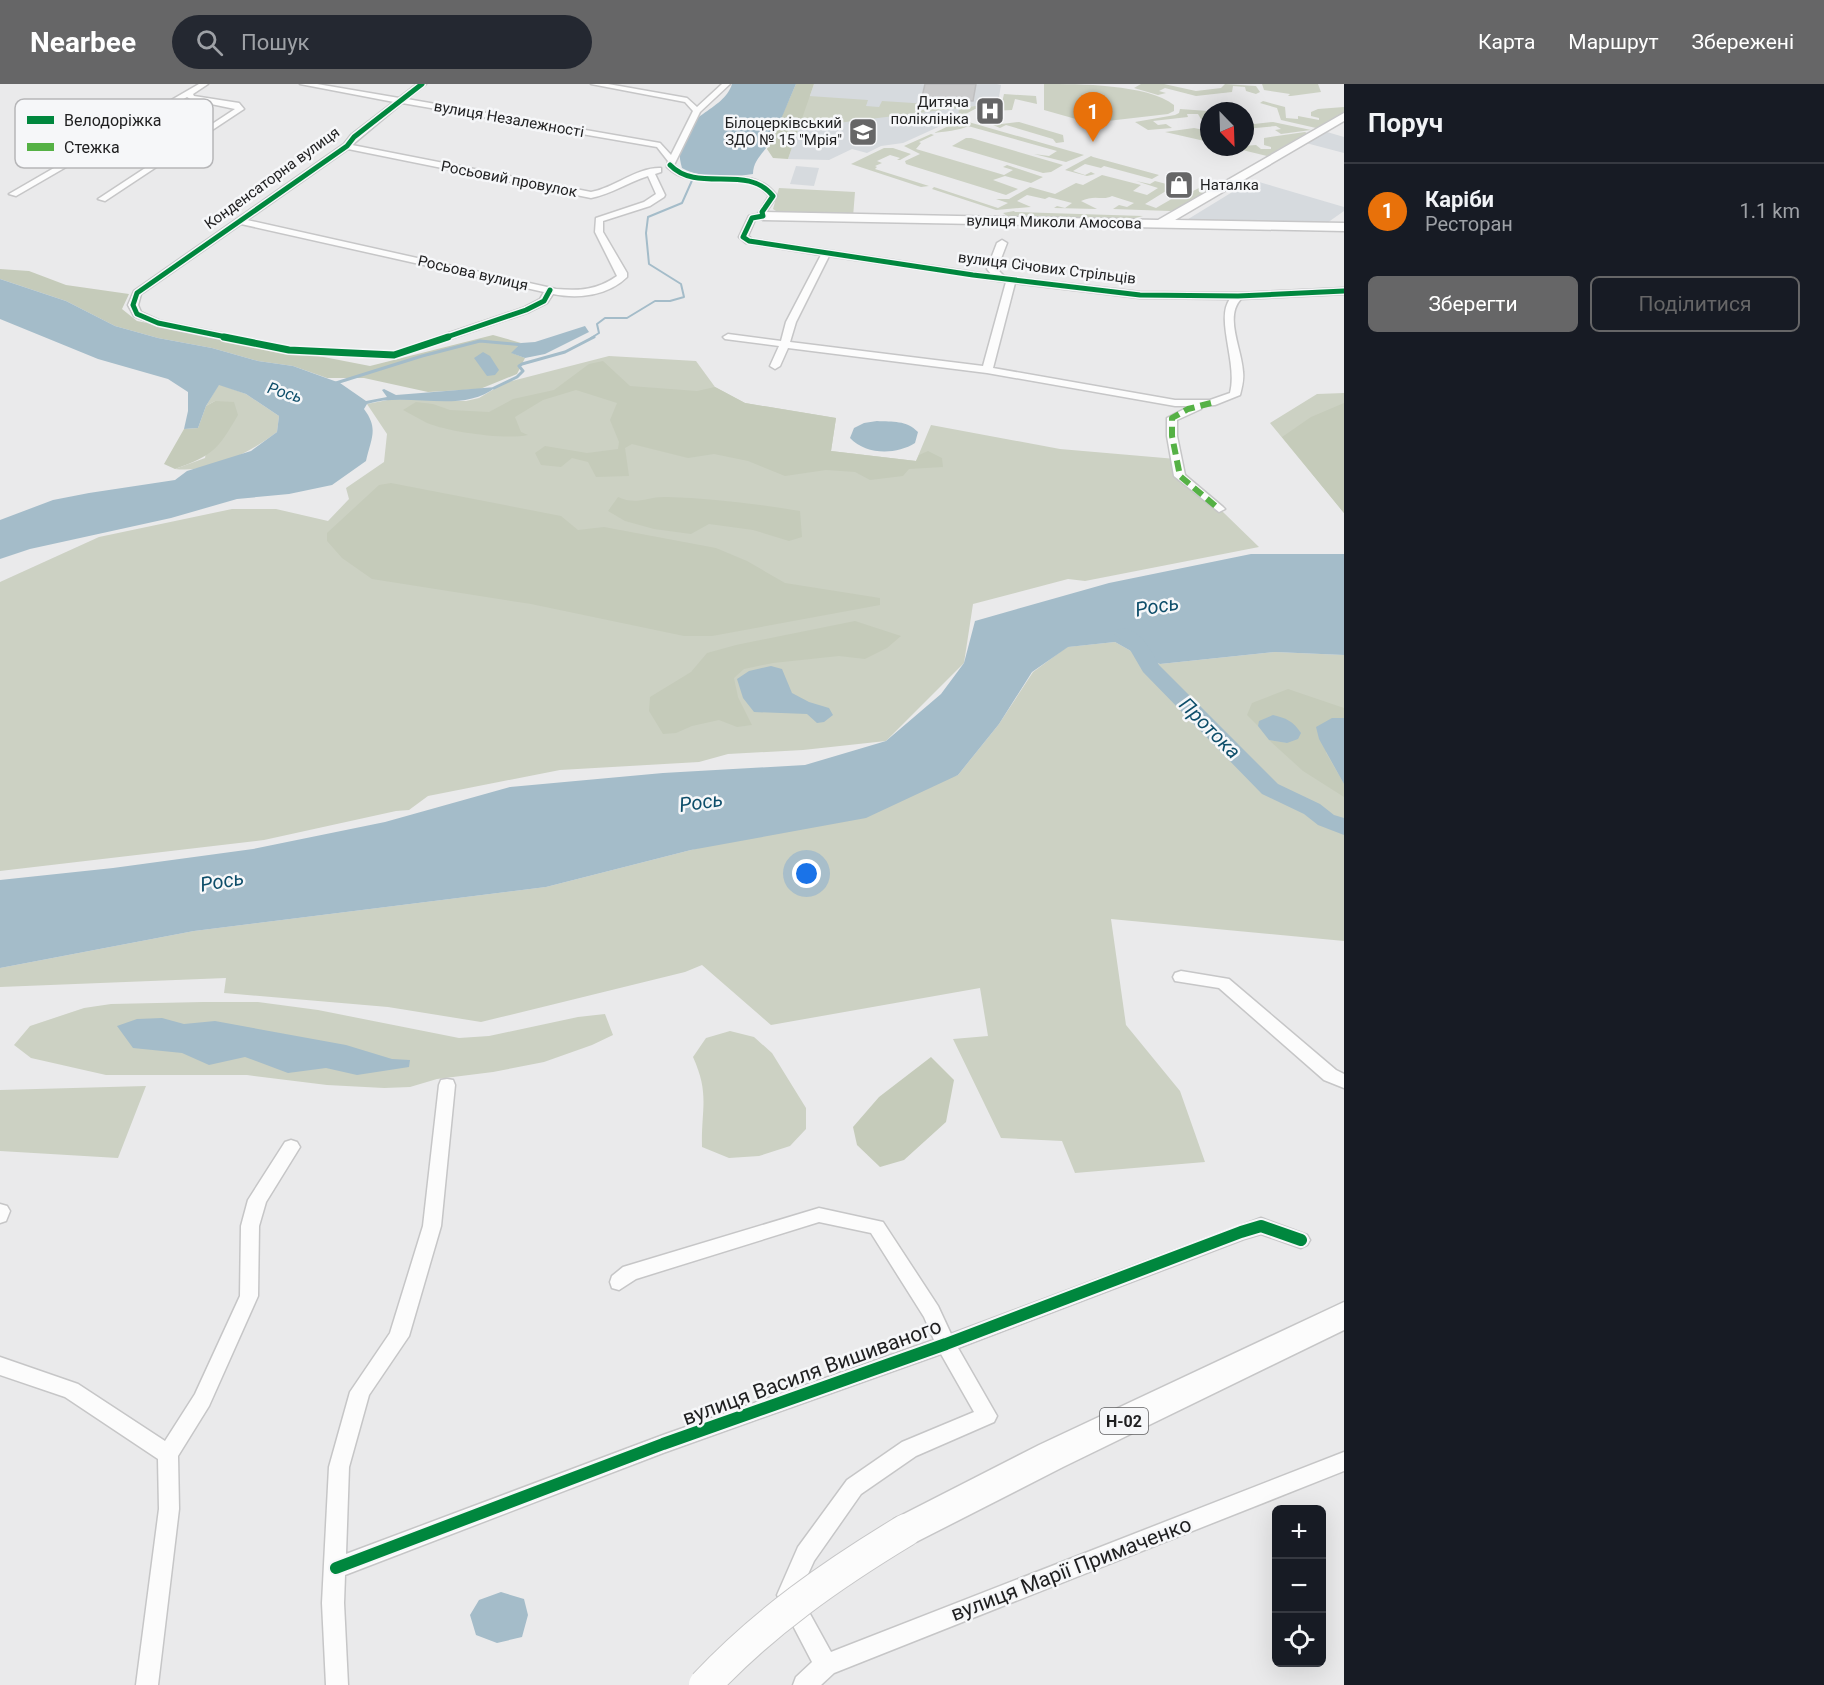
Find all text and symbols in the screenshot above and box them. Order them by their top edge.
search box [172,15,592,69]
text: Nearbee [30,26,136,59]
icon: search [193,26,226,59]
text: Пошук [241,30,309,55]
text: Карта [1478,30,1535,54]
text: Маршрут [1568,30,1659,54]
text: Збережені [1692,30,1794,54]
pin: 1 [1074,92,1112,142]
place label: Дитяча поліклініка [891,93,969,128]
hospital icon: Дитяча поліклініка [974,95,1006,127]
street label: вулиця Незалежності [433,97,585,141]
legend [15,99,213,168]
north arrow [1200,102,1254,156]
text: Поруч [1368,108,1443,138]
text: Велодоріжка [64,111,162,130]
place label: Білоцерківський ЗДО № 15 "Мрія" [725,114,842,149]
school or university icon: Білоцерківський ЗДО № 15 "Мрія" [847,116,879,148]
street label: Конденсаторна вулиця [201,123,343,233]
text: Стежка [64,138,120,157]
street label: Росьовий провулок [439,157,579,201]
shop icon: Наталка [1163,169,1195,201]
place label: Наталка [1200,176,1259,194]
text: Каріби [1425,187,1494,212]
text: 1 [1382,199,1393,223]
text: 1.1 km [1740,199,1800,223]
street label: вулиця Миколи Амосова [966,211,1142,233]
text: Ресторан [1425,212,1513,236]
street label: вулиця Січових Стрільців [957,248,1137,288]
street label: Росьова вулиця [416,252,530,294]
button: Зберегти [1368,276,1578,332]
button: Поділитися [1590,276,1800,332]
water label: Рось [265,378,304,407]
water label: Рось [1133,590,1181,622]
water label: Протока [1174,692,1246,764]
water label: Рось [678,787,724,817]
your location [792,859,821,888]
water label: Рось [198,865,246,897]
street label: вулиця Василя Вишиваного [679,1314,945,1430]
road number: Н-02 [1100,1408,1148,1434]
map controls [1272,1505,1326,1667]
button: + [1272,1505,1326,1559]
street label: вулиця Марії Примаченко [947,1512,1195,1626]
button: − [1272,1559,1326,1613]
button: locate [1272,1613,1326,1667]

